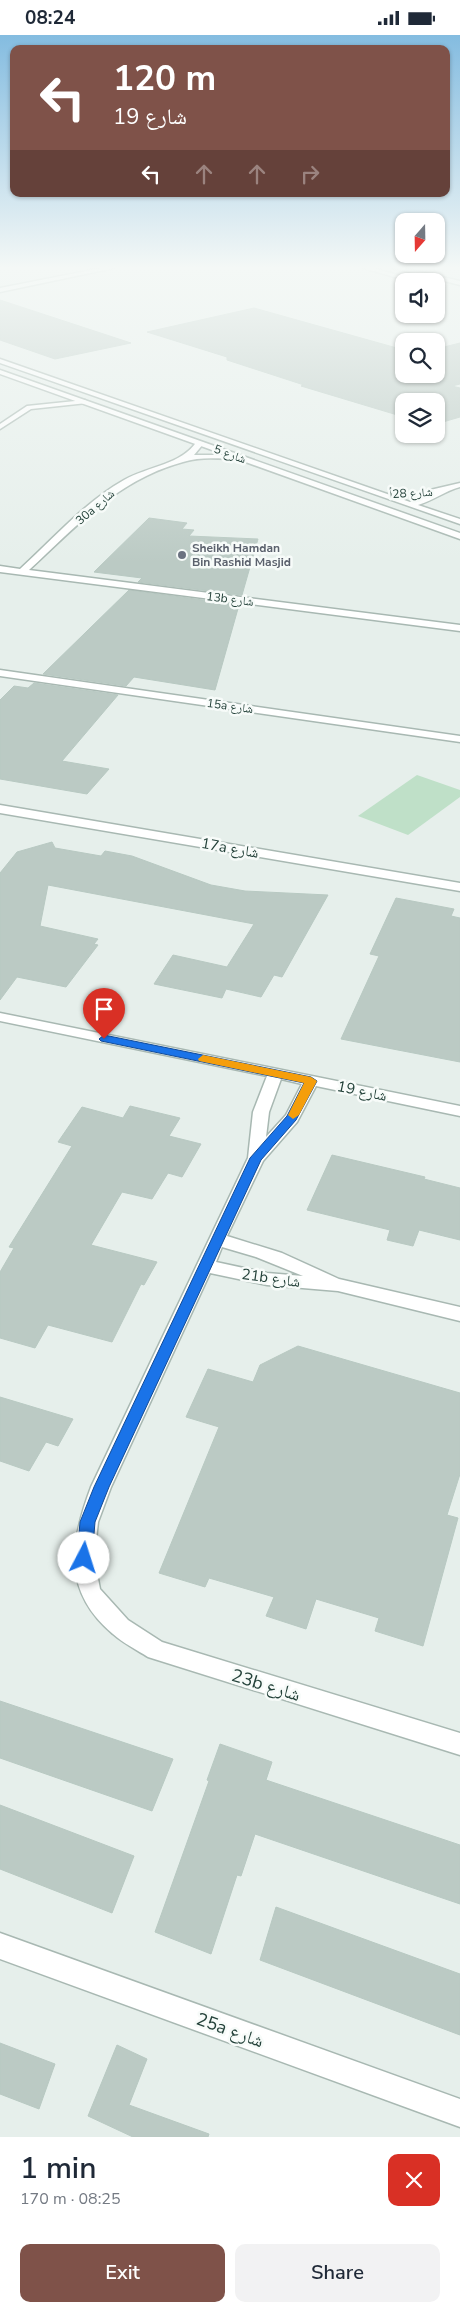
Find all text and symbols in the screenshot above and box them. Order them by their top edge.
text: 08:24 [25,5,75,31]
text: 120 m [113,55,216,102]
icon: left [30,65,95,130]
text: شارع 19 [113,102,187,132]
icon: left [137,160,165,188]
icon: ahead [190,160,218,188]
icon: ahead [243,160,271,188]
icon: right [296,160,324,188]
north arrow [395,213,445,263]
map controls [395,213,445,443]
button: sound [395,273,445,323]
button: search [395,333,445,383]
button: layers [395,393,445,443]
street label: شارع 5 [212,441,248,467]
street label: شارع 28أ [389,484,433,502]
street label: 30a شارع [72,486,118,528]
place label: Sheikh Hamdan Bin Rashid Masjid [192,540,291,570]
marker: Sheikh Hamdan Bin Rashid Masjid [176,549,188,561]
street label: 13b شارع [206,588,255,610]
street label: 15a شارع [206,695,254,717]
street label: 17a شارع [200,833,261,863]
pin [83,988,125,1039]
icon: arrive [90,995,118,1023]
street label: شارع 19 [335,1076,389,1106]
street label: 21b شارع [240,1264,302,1292]
position arrow [57,1531,109,1583]
street label: 23b شارع [229,1663,303,1707]
street label: 25a شارع [193,2007,267,2053]
text: 1 min [20,2148,96,2189]
button: close [388,2154,440,2206]
text: 170 m · 08:25 [20,2188,121,2210]
button: Exit [20,2244,225,2302]
button: Share [235,2244,440,2302]

